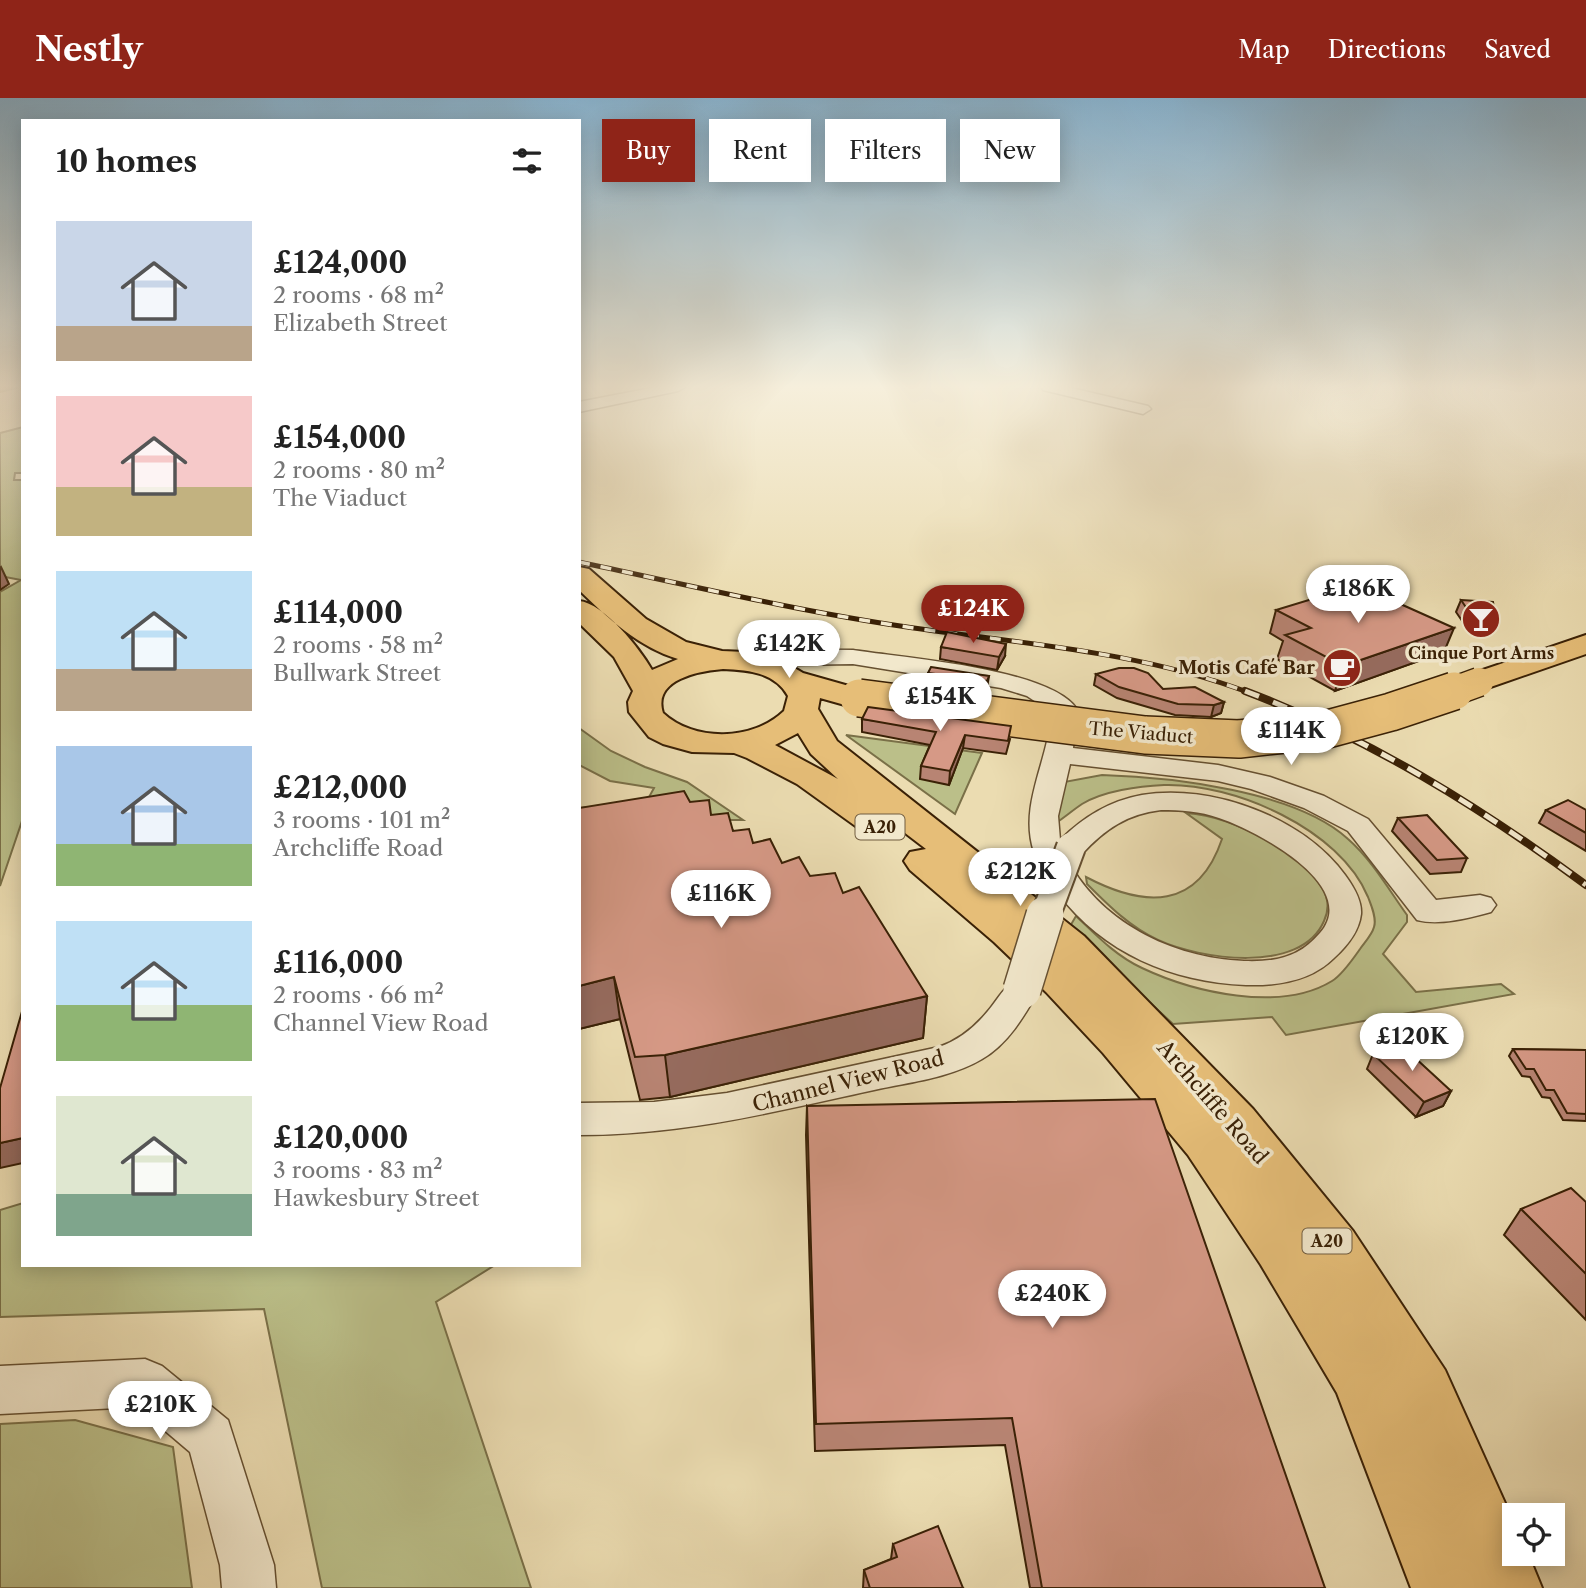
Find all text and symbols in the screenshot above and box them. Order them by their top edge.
text: Nestly [35,29,143,70]
text: Map [1238,35,1290,64]
text: Directions [1328,35,1446,64]
text: Saved [1484,35,1551,64]
chip: Buy [602,119,695,182]
chip: Rent [709,119,811,182]
chip: Filters [825,119,946,182]
chip: New [960,119,1060,182]
icon: filters [508,142,546,180]
text: 10 homes [56,143,197,180]
text: £124,000 [273,244,407,281]
icon: home [112,249,196,333]
text: 2 rooms · 68 m² [273,281,444,309]
text: Elizabeth Street [273,309,447,337]
text: £154,000 [273,419,406,456]
icon: home [112,424,196,508]
text: 2 rooms · 80 m² [273,456,445,484]
text: The Viaduct [273,484,407,512]
pin: £186K [1309,566,1407,625]
text: £186K [1322,574,1394,602]
pin: £124K [924,586,1022,645]
text: £114,000 [273,594,403,631]
text: £124K [937,594,1009,622]
bar icon: Cinque Port Arms [1460,598,1502,640]
icon: home [112,599,196,683]
pin: £142K [740,620,838,680]
text: £142K [753,629,825,657]
text: 2 rooms · 58 m² [273,631,443,659]
place label: Cinque Port Arms [1408,643,1554,663]
cafe icon: Motis Café Bar [1321,647,1363,689]
place label: Motis Café Bar [1178,657,1315,679]
text: Bullwark Street [273,659,441,687]
pin: £154K [891,674,989,733]
text: £154K [905,682,975,710]
pin: £114K [1242,708,1340,767]
text: £114K [1257,716,1325,744]
street label: The Viaduct [1088,717,1195,749]
text: £212,000 [273,769,407,806]
icon: home [112,774,196,858]
text: 3 rooms · 101 m² [273,806,450,834]
road number: A20 [856,814,904,840]
text: Archcliffe Road [273,834,443,862]
pin: £212K [971,848,1069,908]
text: £212K [984,857,1056,885]
pin: £116K [672,870,770,930]
text: £116K [687,879,755,907]
text: £116,000 [273,944,403,981]
icon: home [112,949,196,1033]
text: 2 rooms · 66 m² [273,981,444,1009]
text: Channel View Road [273,1009,488,1037]
pin: £120K [1363,1014,1461,1073]
text: £120K [1376,1022,1448,1050]
street label: Archcliffe Road [1152,1034,1274,1169]
street label: Channel View Road [750,1045,947,1117]
text: £120,000 [273,1119,408,1156]
icon: home [112,1124,196,1208]
text: 3 rooms · 83 m² [273,1156,443,1184]
text: Hawkesbury Street [273,1184,479,1212]
road number: A20 [1302,1228,1352,1254]
pin: £240K [1003,1270,1101,1330]
text: £240K [1014,1279,1090,1307]
pin: £210K [111,1382,209,1441]
text: £210K [124,1390,196,1418]
map controls [1502,1503,1565,1566]
button: locate [1502,1503,1565,1566]

